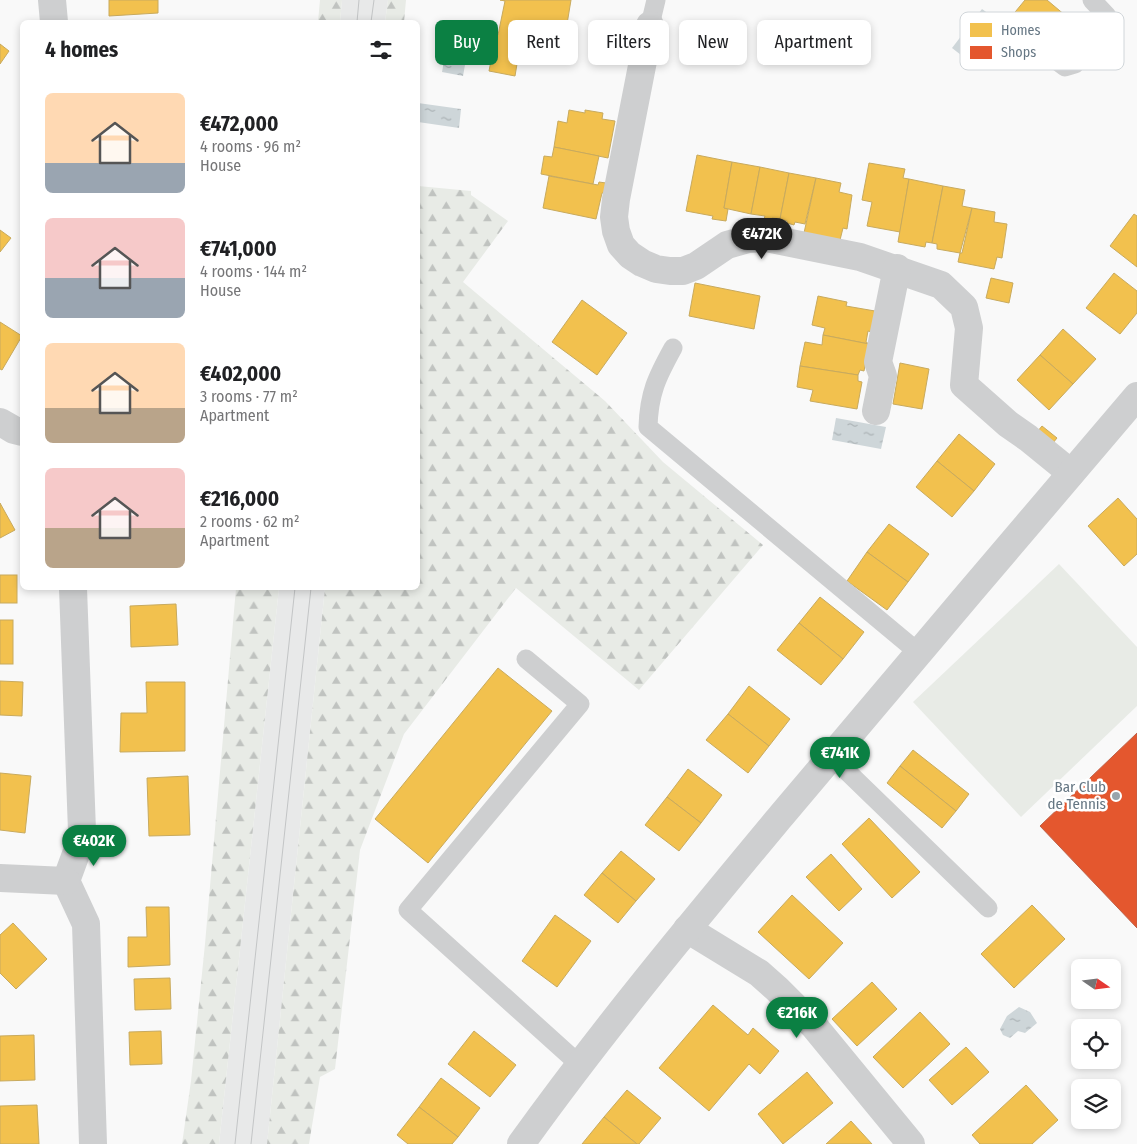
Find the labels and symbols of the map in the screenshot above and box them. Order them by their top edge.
legend [960,12,1124,70]
text: Homes [1001,22,1041,39]
text: Shops [1001,44,1036,61]
pin: €472K [727,218,797,260]
pin: €741K [805,736,875,779]
place label: Bar Club de Tennis [1047,778,1106,813]
marker: Bar Club de Tennis [1110,790,1122,802]
pin: €402K [59,824,129,867]
north arrow [1071,959,1121,1009]
pin: €216K [762,996,832,1039]

